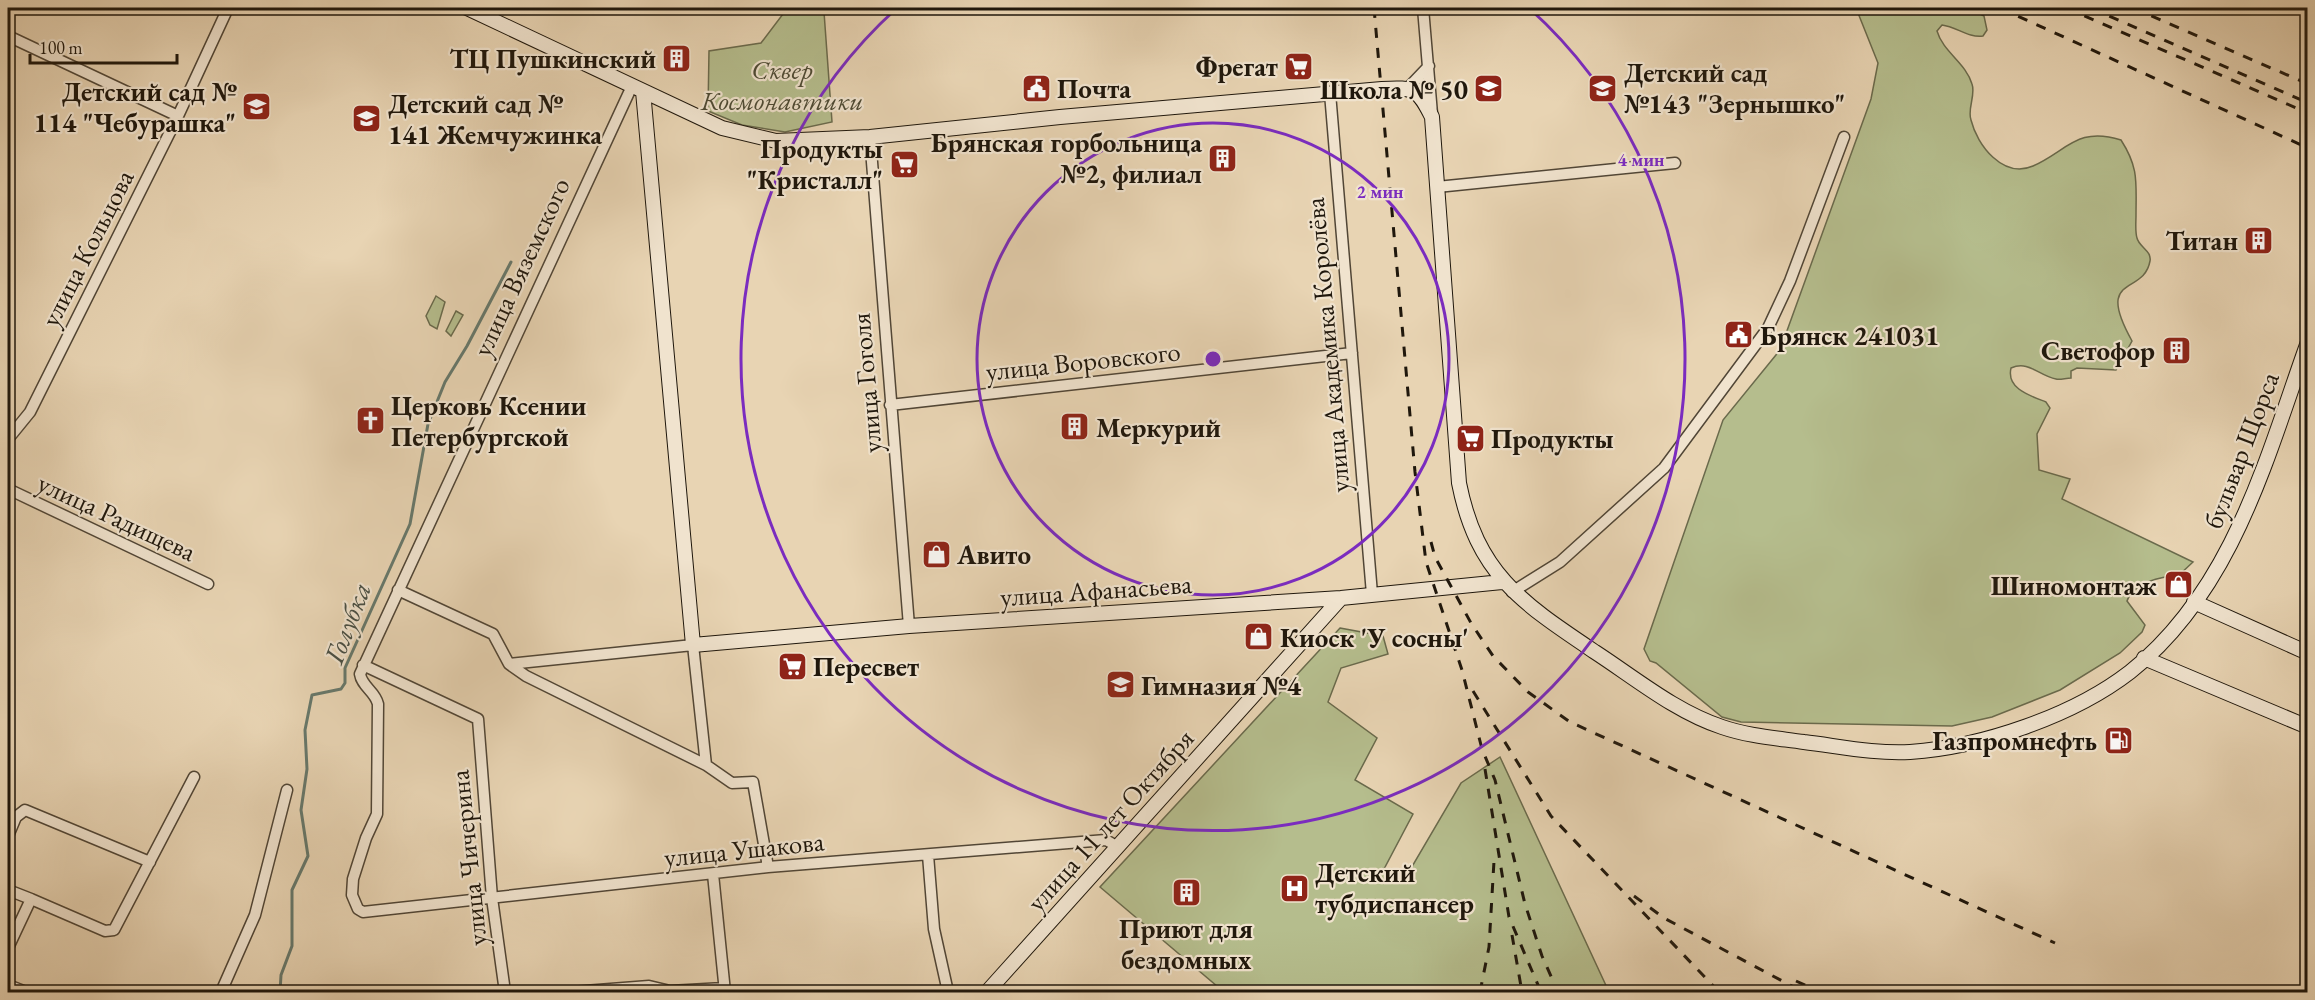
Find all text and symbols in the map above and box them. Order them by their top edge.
scale bar [30,27,177,65]
text: 100 m [39,36,83,59]
place label: ТЦ Пушкинский [449,41,656,76]
building icon: ТЦ Пушкинский [661,42,693,74]
place label: Фрегат [1196,49,1278,84]
supermarket icon: Фрегат [1283,50,1315,82]
park label: Сквер Космонавтики [700,52,863,118]
place label: Детский сад №143 "Зернышко" [1624,55,1845,121]
place label: Почта [1057,71,1131,106]
public building icon: Почта [1020,72,1052,104]
place label: Школа № 50 [1320,72,1468,107]
school or university icon: Детский сад №143 "Зернышко" [1587,72,1619,104]
school or university icon: Школа № 50 [1473,73,1505,105]
place label: Детский сад № 114 "Чебурашка" [33,74,238,140]
place label: Детский сад № 141 Жемчужинка [388,86,602,152]
school or university icon: Детский сад № 114 "Чебурашка" [241,91,273,123]
school or university icon: Детский сад № 141 Жемчужинка [351,103,383,135]
place label: Брянская горбольница №2, филиал [931,125,1202,191]
place label: Продукты "Кристалл" [747,131,883,197]
building icon: Брянская горбольница №2, филиал [1207,142,1239,174]
supermarket icon: Продукты "Кристалл" [888,148,920,180]
text: 4 мин [1618,148,1665,171]
street label: улица Кольцова [32,164,142,332]
street label: улица Вяземского [464,172,578,362]
text: 2 мин [1357,180,1404,203]
street label: улица Академика Королёва [1297,196,1357,494]
place label: Титан [2165,223,2238,258]
building icon: Титан [2243,224,2275,256]
street label: улица Гоголя [842,311,890,455]
place label: Брянск 241031 [1760,318,1939,353]
public building icon: Брянск 241031 [1723,319,1755,351]
street label: улица Воровского [984,333,1182,389]
place label: Светофор [2041,333,2155,368]
building icon: Светофор [2160,334,2192,366]
centre of rings [1203,349,1223,369]
street label: бульвар Щорса [2195,366,2287,533]
place label: Церковь Ксении Петербургской [391,388,587,454]
church icon: Церковь Ксении Петербургской [354,405,386,437]
place label: Меркурий [1096,410,1221,445]
building icon: Меркурий [1059,411,1091,443]
place label: Продукты [1491,421,1614,456]
supermarket icon: Продукты [1454,422,1486,454]
street label: улица Радищева [32,465,202,569]
place label: Авито [956,537,1031,572]
shop icon: Авито [920,538,952,570]
street label: улица Афанасьева [999,566,1193,614]
place label: Шиномонтаж [1991,568,2157,603]
shop icon: Шиномонтаж [2162,569,2194,601]
water label: Голубка [315,577,379,670]
place label: Киоск 'У сосны' [1280,620,1469,655]
shop icon: Киоск 'У сосны' [1243,621,1275,653]
place label: Пересвет [813,649,919,684]
supermarket icon: Пересвет [776,650,808,682]
place label: Гимназия №4 [1141,668,1302,703]
school or university icon: Гимназия №4 [1104,669,1136,701]
street label: улица 11 лет Октября [1019,721,1201,919]
place label: Газпромнефть [1932,723,2097,758]
fuel station icon: Газпромнефть [2102,724,2134,756]
street label: улица Чичерина [441,768,495,948]
street label: улица Ушакова [662,823,826,875]
place label: Детский тубдиспансер [1315,855,1474,921]
hospital icon: Детский тубдиспансер [1278,872,1310,904]
building icon: Приют для бездомных [1170,877,1202,909]
place label: Приют для бездомных [1119,911,1253,977]

